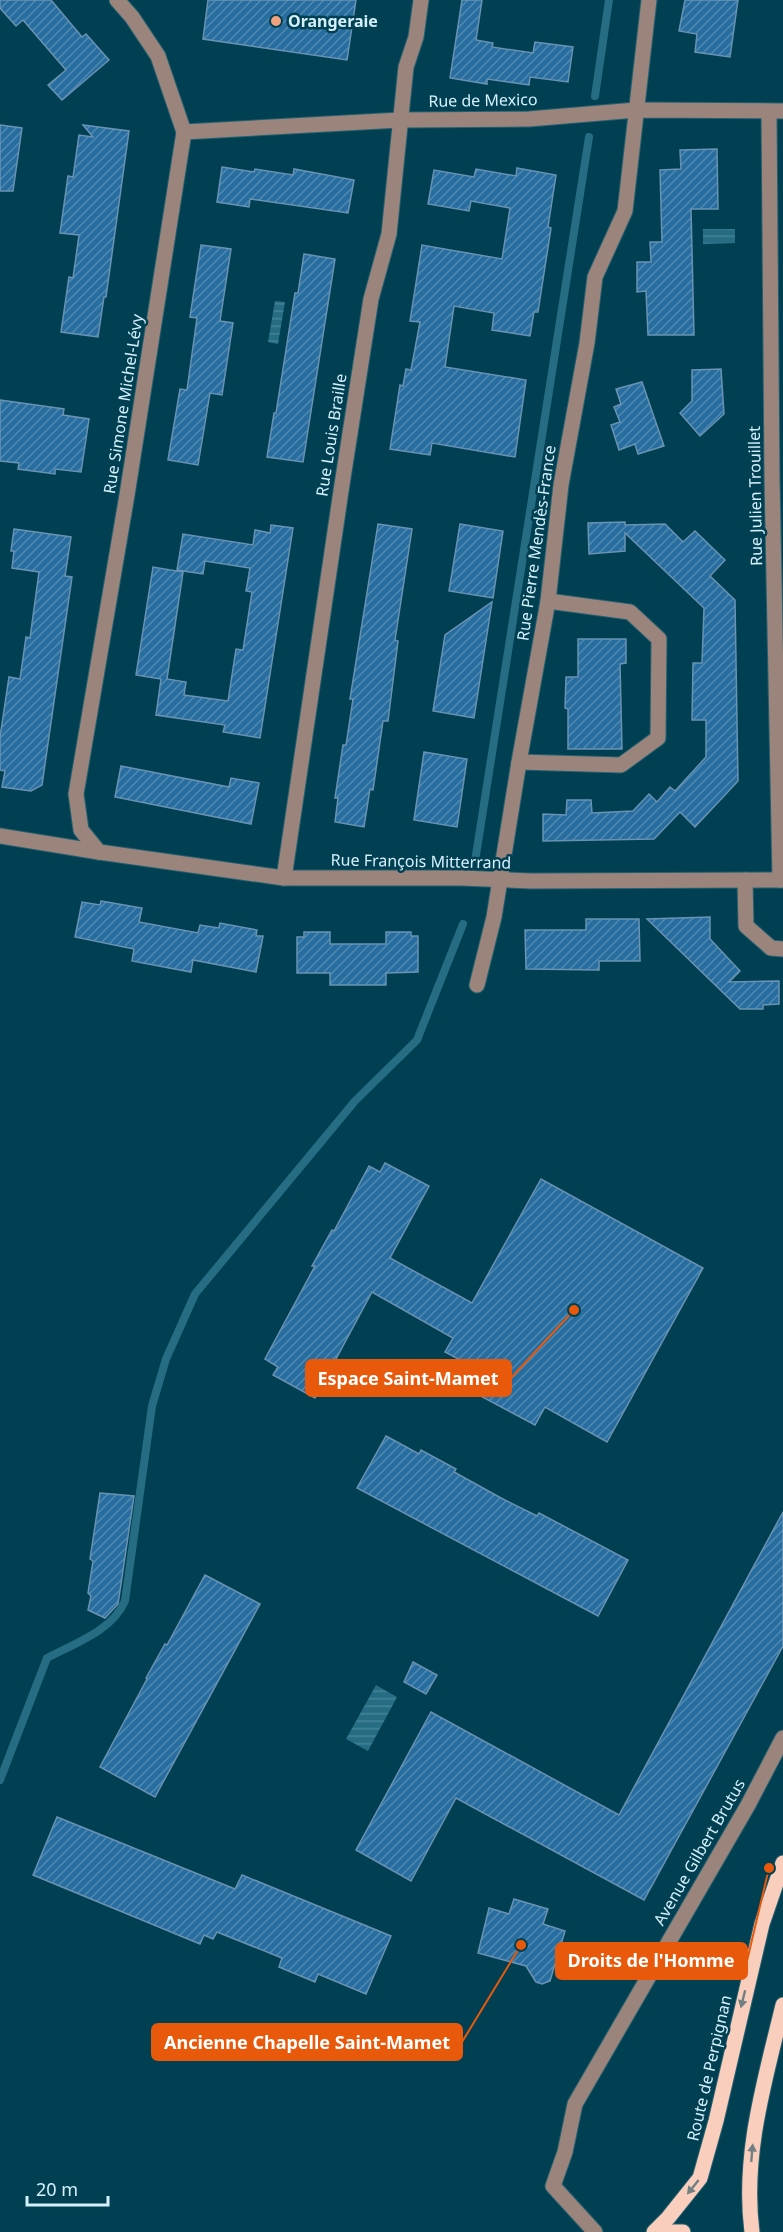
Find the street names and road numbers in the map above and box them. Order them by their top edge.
street label: Rue de Mexico [428,88,538,112]
street label: Rue Simone Michel-Lévy [98,312,148,495]
street label: Rue Louis Braille [310,372,352,498]
street label: Rue Julien Trouillet [743,426,767,566]
street label: Rue Pierre Mendès-France [511,444,561,642]
street label: Rue François Mitterrand [331,848,511,874]
street label: Avenue Gilbert Brutus [648,1775,750,1929]
street label: Route de Perpignan [681,1993,737,2143]

